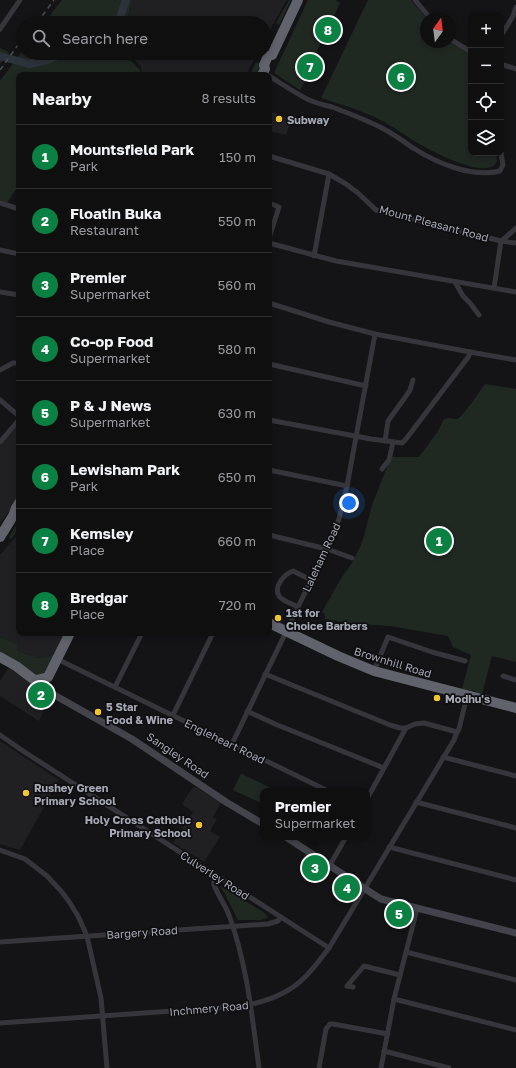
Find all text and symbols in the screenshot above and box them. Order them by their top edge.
north arrow [420,12,456,48]
map controls [468,12,504,156]
button: + [468,12,504,48]
pin: 8 [315,15,341,45]
search box [16,16,272,60]
icon: search [30,27,52,49]
text: Search here [62,29,148,47]
button: − [468,48,504,84]
pin: 7 [297,52,323,82]
pin: 6 [388,62,414,92]
button: locate [468,84,504,120]
text: Nearby [32,88,92,109]
text: 8 results [202,90,256,106]
place label: Subway [287,113,330,126]
marker: Subway [274,114,284,124]
button: layers [468,120,504,156]
text: Mountsfield Park [70,140,194,158]
text: 1 [42,149,48,165]
text: 150 m [219,149,256,165]
text: Park [70,158,98,174]
street label: Mount Pleasant Road [378,202,490,244]
text: Floatin Buka [70,204,161,222]
text: 2 [41,213,49,229]
text: 550 m [218,213,256,229]
text: Restaurant [70,222,139,238]
text: Premier [70,268,126,286]
text: 3 [41,277,49,293]
text: 560 m [218,277,256,293]
text: Supermarket [70,286,151,302]
text: Co-op Food [70,332,153,350]
text: 4 [41,341,49,357]
text: 580 m [218,341,256,357]
text: Supermarket [70,350,151,366]
text: P & J News [70,396,151,414]
text: 5 [41,405,49,421]
text: 630 m [218,405,256,421]
text: Supermarket [70,414,151,430]
text: Lewisham Park [70,460,180,478]
text: 6 [41,469,49,485]
text: 650 m [218,469,256,485]
text: Park [70,478,98,494]
your location [339,493,359,513]
street label: Laleham Road [299,520,343,594]
text: Kemsley [70,524,133,542]
pin: 1 [426,526,452,556]
text: 7 [41,533,49,549]
text: 660 m [217,533,256,549]
text: Place [70,542,105,558]
text: Bredgar [70,588,128,606]
text: 8 [41,597,49,613]
text: 720 m [219,597,256,613]
text: Place [70,606,105,622]
place label: 1st for Choice Barbers [286,606,368,632]
marker: 1st for Choice Barbers [273,613,283,623]
street label: Brownhill Road [353,644,433,680]
pin: 2 [28,680,54,710]
place label: Modhu's [445,692,490,705]
marker: Modhu's [432,693,442,703]
place label: 5 Star Food & Wine [106,700,173,726]
marker: 5 Star Food & Wine [93,707,103,717]
street label: Engleheart Road [183,716,267,766]
street label: Sangley Road [144,729,212,781]
place label: Rushey Green Primary School [34,781,116,807]
marker: Rushey Green Primary School [21,788,31,798]
popup [260,788,370,840]
text: Premier [275,797,331,815]
place label: Holy Cross Catholic Primary School [85,813,192,839]
text: Supermarket [275,815,355,831]
marker: Holy Cross Catholic Primary School [194,820,204,830]
street label: Culverley Road [178,848,252,902]
pin: 3 [302,853,328,883]
pin: 4 [334,873,360,903]
pin: 5 [386,899,412,929]
street label: Bargery Road [106,923,178,941]
street label: Inchmery Road [169,998,249,1018]

